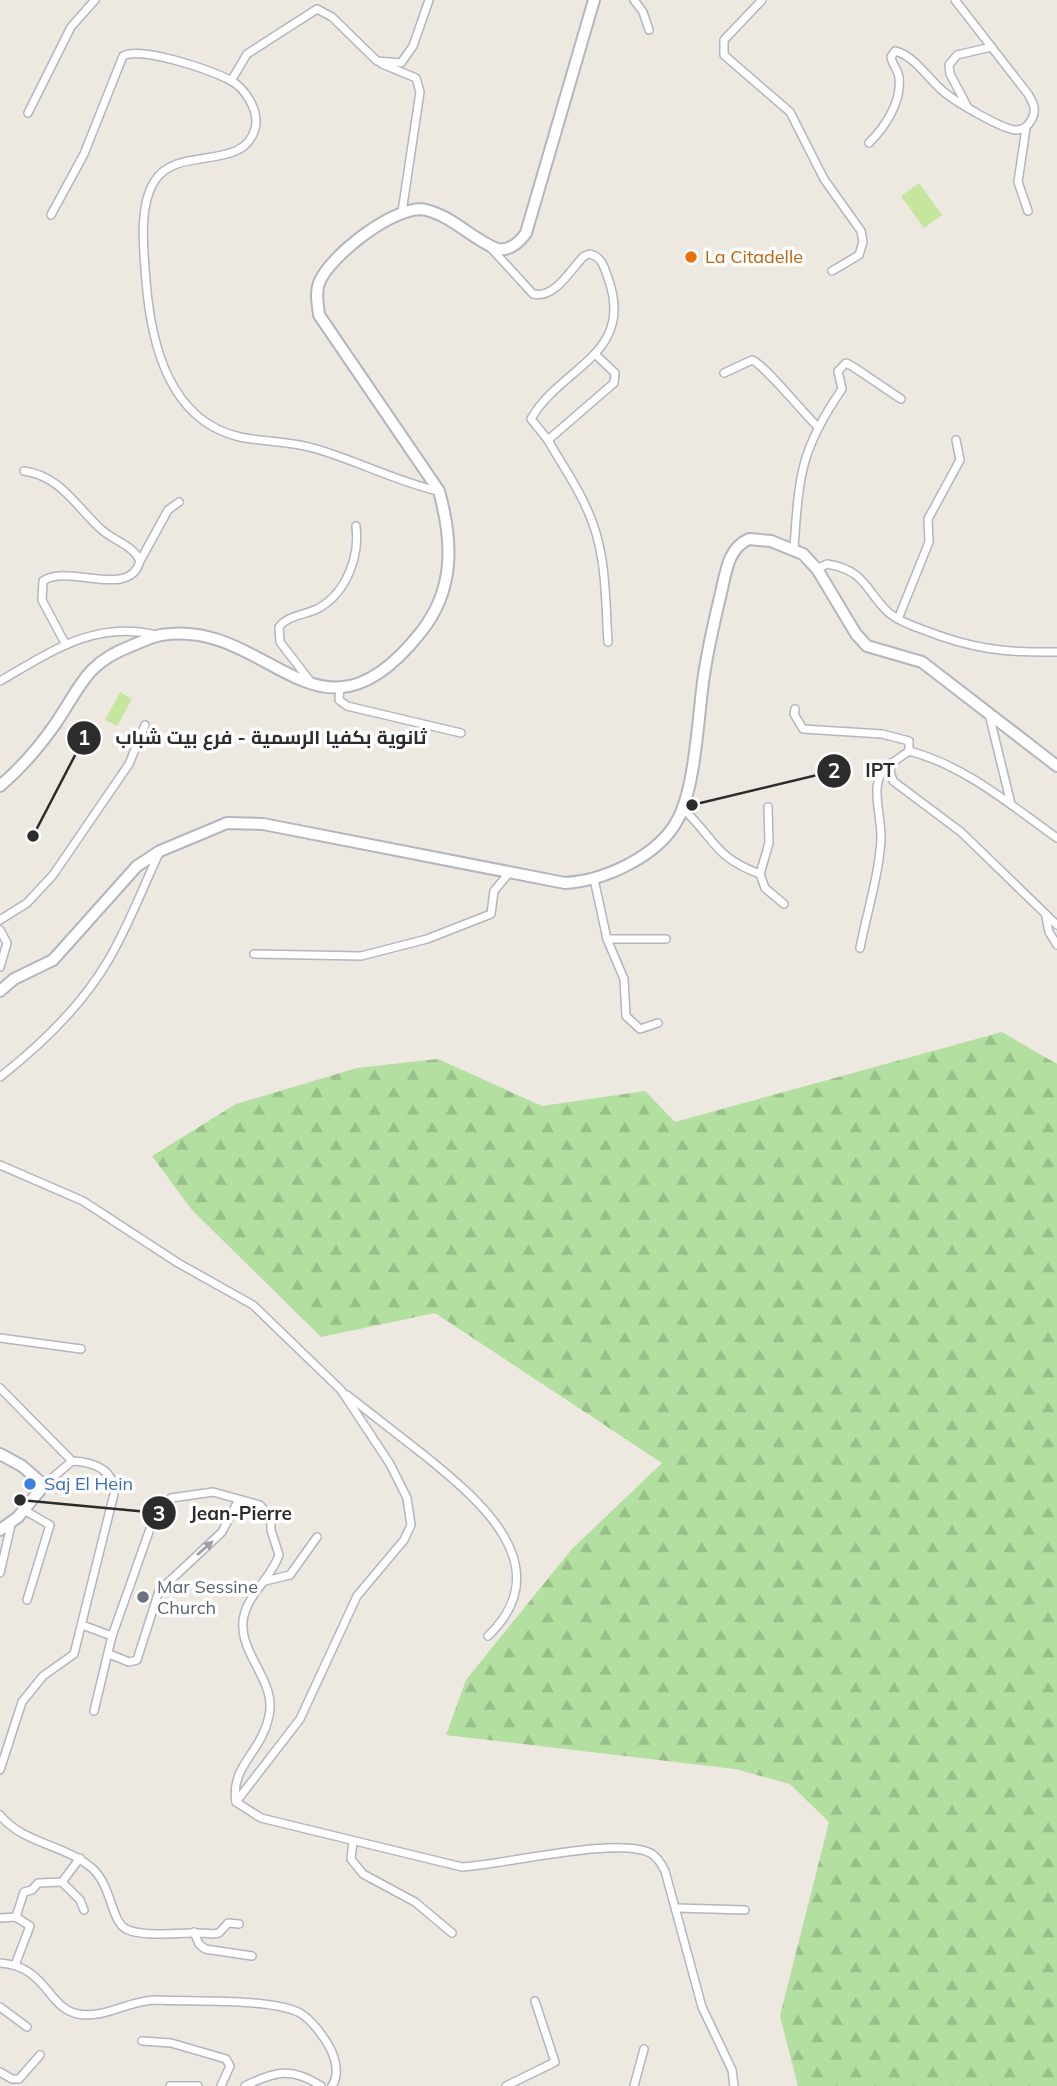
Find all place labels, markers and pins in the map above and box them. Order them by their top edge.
place label: La Citadelle [705,245,803,268]
marker: La Citadelle [683,249,699,265]
callout: ثانوية بكفيا الرسمية - فرع بيت شباب [66,718,440,758]
callout: IPT [816,751,909,791]
place label: Saj El Hein [44,1472,133,1495]
marker: Saj El Hein [22,1476,38,1492]
callout: Jean-Pierre [141,1493,306,1533]
place label: Mar Sessine Church [157,1575,258,1619]
marker: Mar Sessine Church [135,1589,151,1605]

